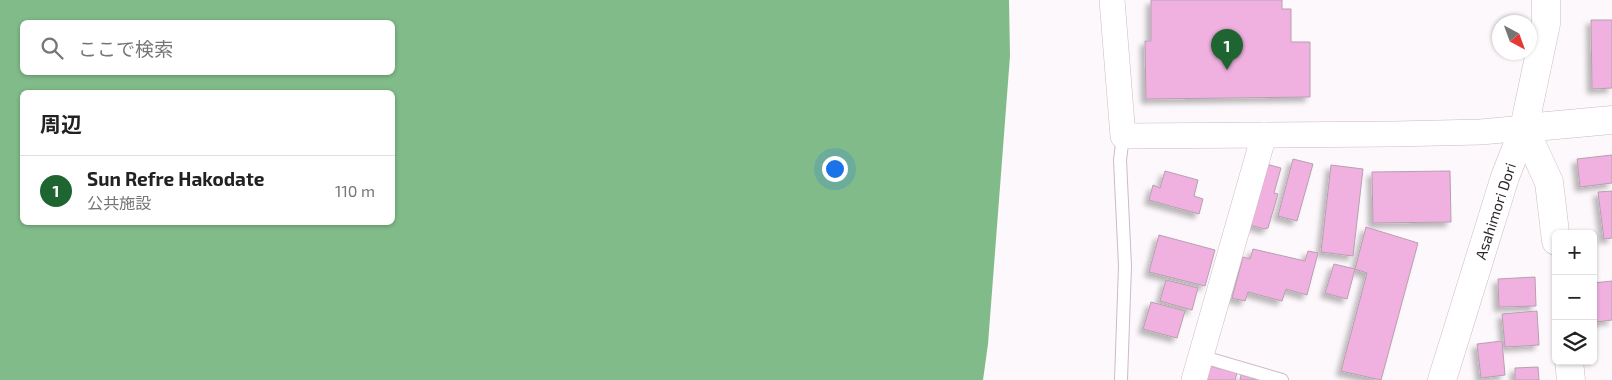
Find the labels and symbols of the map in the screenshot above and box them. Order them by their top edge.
north arrow [1492,15,1537,60]
pin: 1 [1211,29,1243,70]
your location [822,156,848,182]
street label: Asahimori Dori [1471,160,1519,262]

